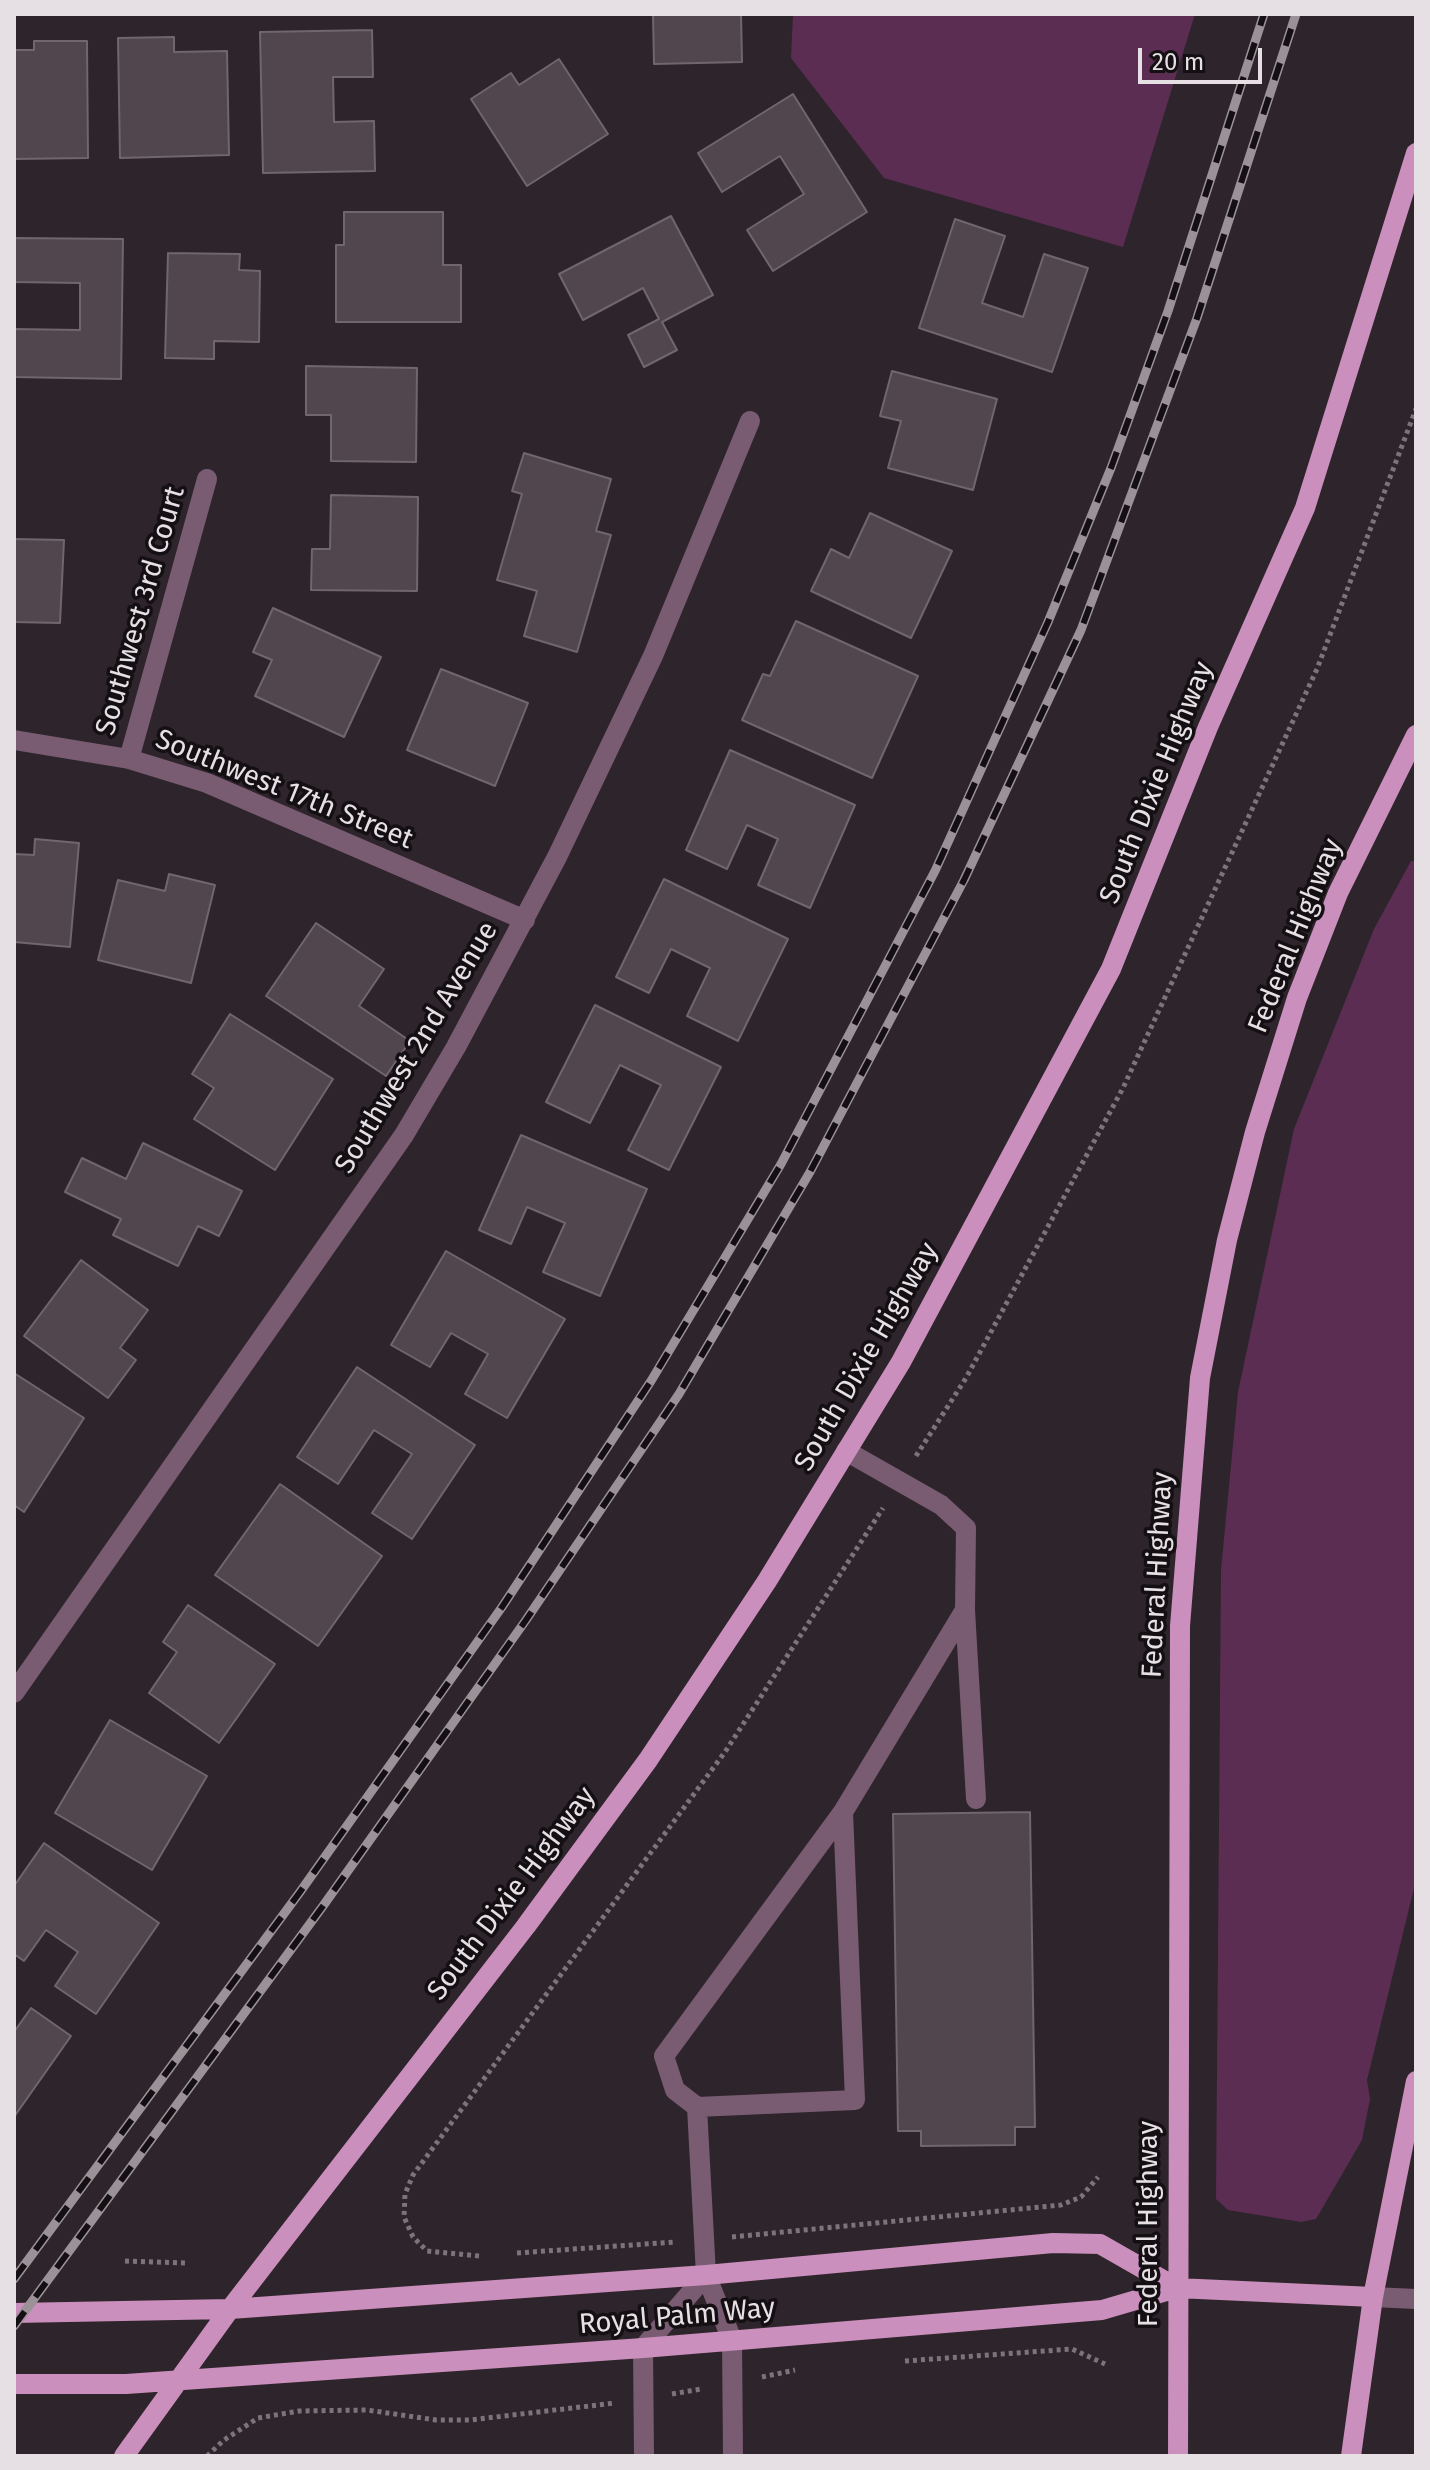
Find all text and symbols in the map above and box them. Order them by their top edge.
scale bar [1142,32,1266,82]
text: 20 m [1152,48,1204,76]
street label: Southwest 3rd Court [89,483,193,739]
street label: South Dixie Highway [1093,657,1221,909]
street label: Southwest 17th Street [150,723,418,857]
street label: Federal Highway [1242,834,1350,1038]
street label: Southwest 2nd Avenue [329,916,505,1180]
street label: South Dixie Highway [788,1237,946,1477]
street label: Federal Highway [1136,1471,1180,1679]
street label: South Dixie Highway [421,1781,603,2007]
street label: Federal Highway [1132,2121,1166,2327]
street label: Royal Palm Way [577,2292,777,2342]

